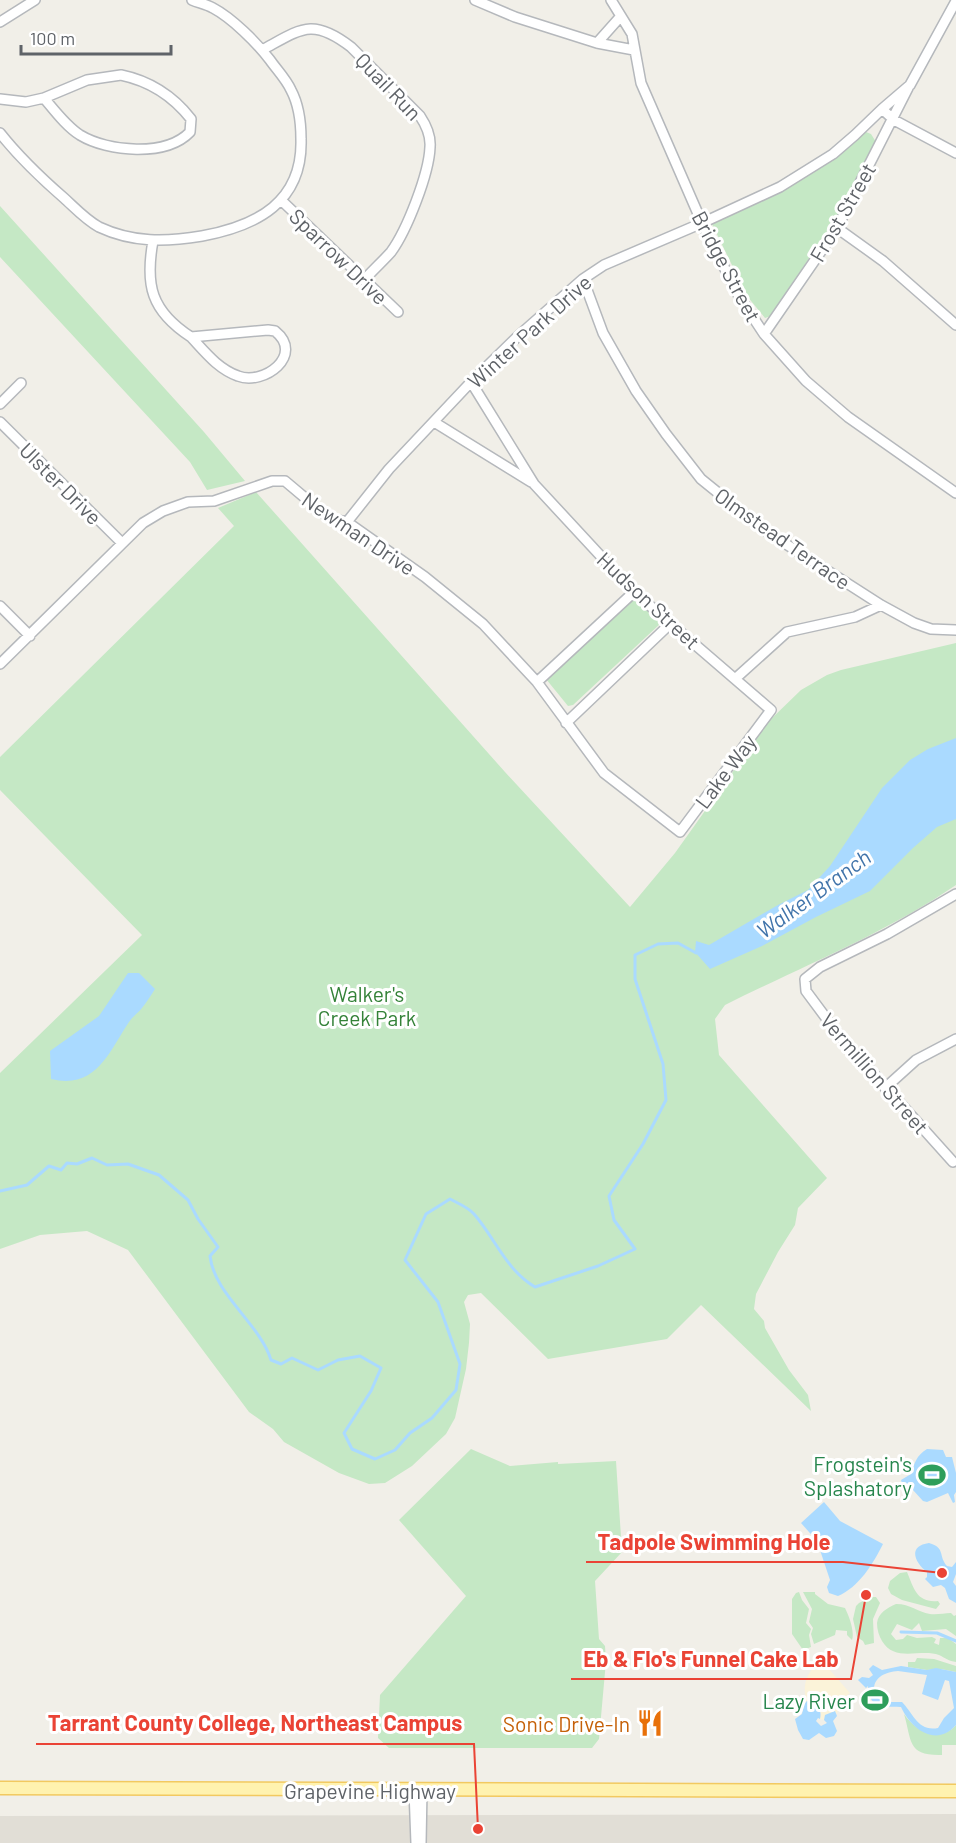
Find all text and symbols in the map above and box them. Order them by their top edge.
scale bar [21,18,171,56]
text: 100 m [30,27,75,49]
street label: Quail Run [351,47,427,125]
street label: Frost Street [804,158,880,266]
street label: Sparrow Drive [285,203,393,309]
street label: Bridge Street [687,206,767,326]
street label: Winter Park Drive [462,269,596,393]
street label: Ulster Drive [15,437,107,529]
street label: Olmstead Terrace [710,482,856,594]
street label: Newman Drive [298,486,420,580]
street label: Hudson Street [593,546,705,654]
street label: Lake Way [689,729,761,813]
water label: Walker Branch [751,843,875,943]
park label: Walker's Creek Park [318,981,416,1030]
street label: Vermillion Street [816,1007,934,1139]
place label: Frogstein's Splashatory [804,1451,912,1500]
sports icon: Frogstein's Splashatory [917,1460,947,1490]
callout: Tadpole Swimming Hole [586,1522,843,1562]
text: Tadpole Swimming Hole [597,1528,831,1554]
callout: Eb & Flo's Funnel Cake Lab [571,1639,851,1679]
text: Eb & Flo's Funnel Cake Lab [583,1645,839,1671]
sports icon: Lazy River [860,1685,890,1715]
place label: Lazy River [762,1688,855,1713]
callout: Tarrant County College, Northeast Campus [36,1704,474,1744]
restaurant icon: Sonic Drive-In [635,1708,665,1738]
text: Tarrant County College, Northeast Campus [48,1709,462,1735]
place label: Sonic Drive-In [503,1711,630,1736]
street label: Grapevine Highway [284,1778,456,1803]

